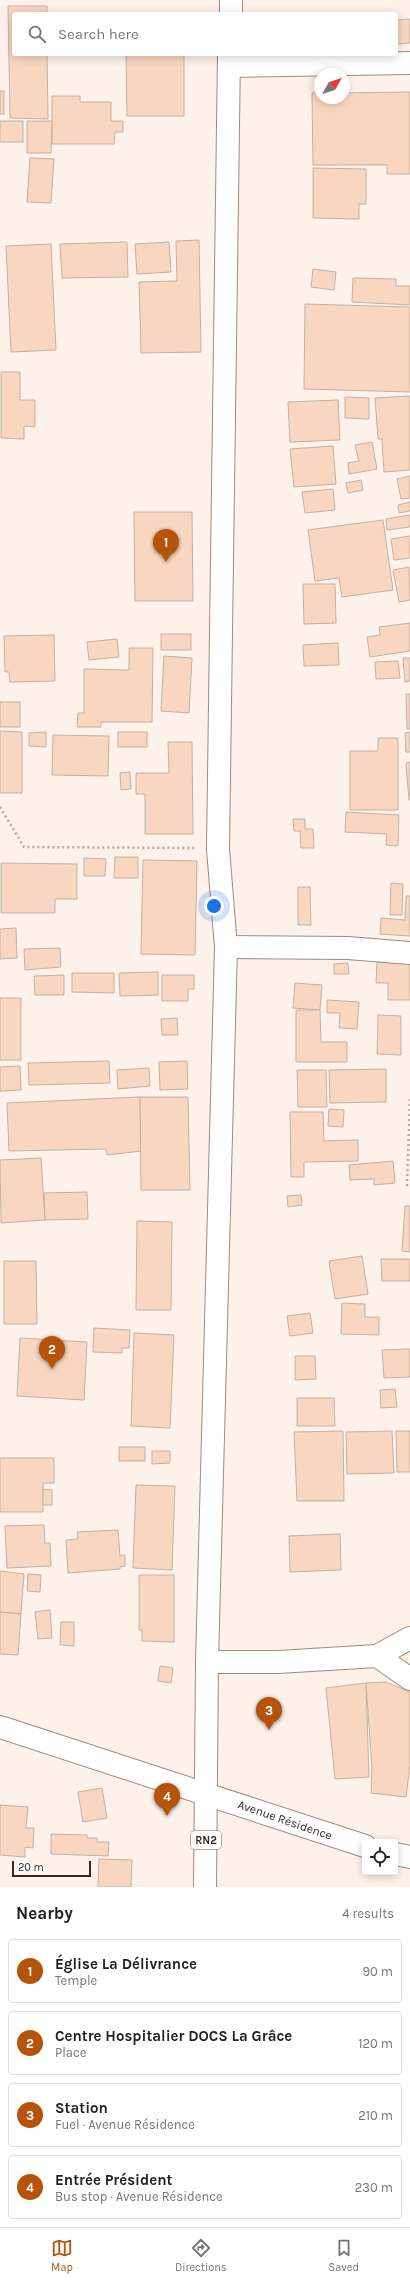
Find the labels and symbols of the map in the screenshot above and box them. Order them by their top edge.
north arrow [314,68,350,104]
pin: 1 [153,529,179,562]
your location [204,896,224,916]
pin: 2 [39,1336,65,1369]
pin: 3 [256,1697,282,1730]
pin: 4 [154,1783,180,1816]
street label: Avenue Résidence [236,1797,334,1843]
road number: RN2 [191,1831,221,1849]
scale bar [12,1859,91,1878]

